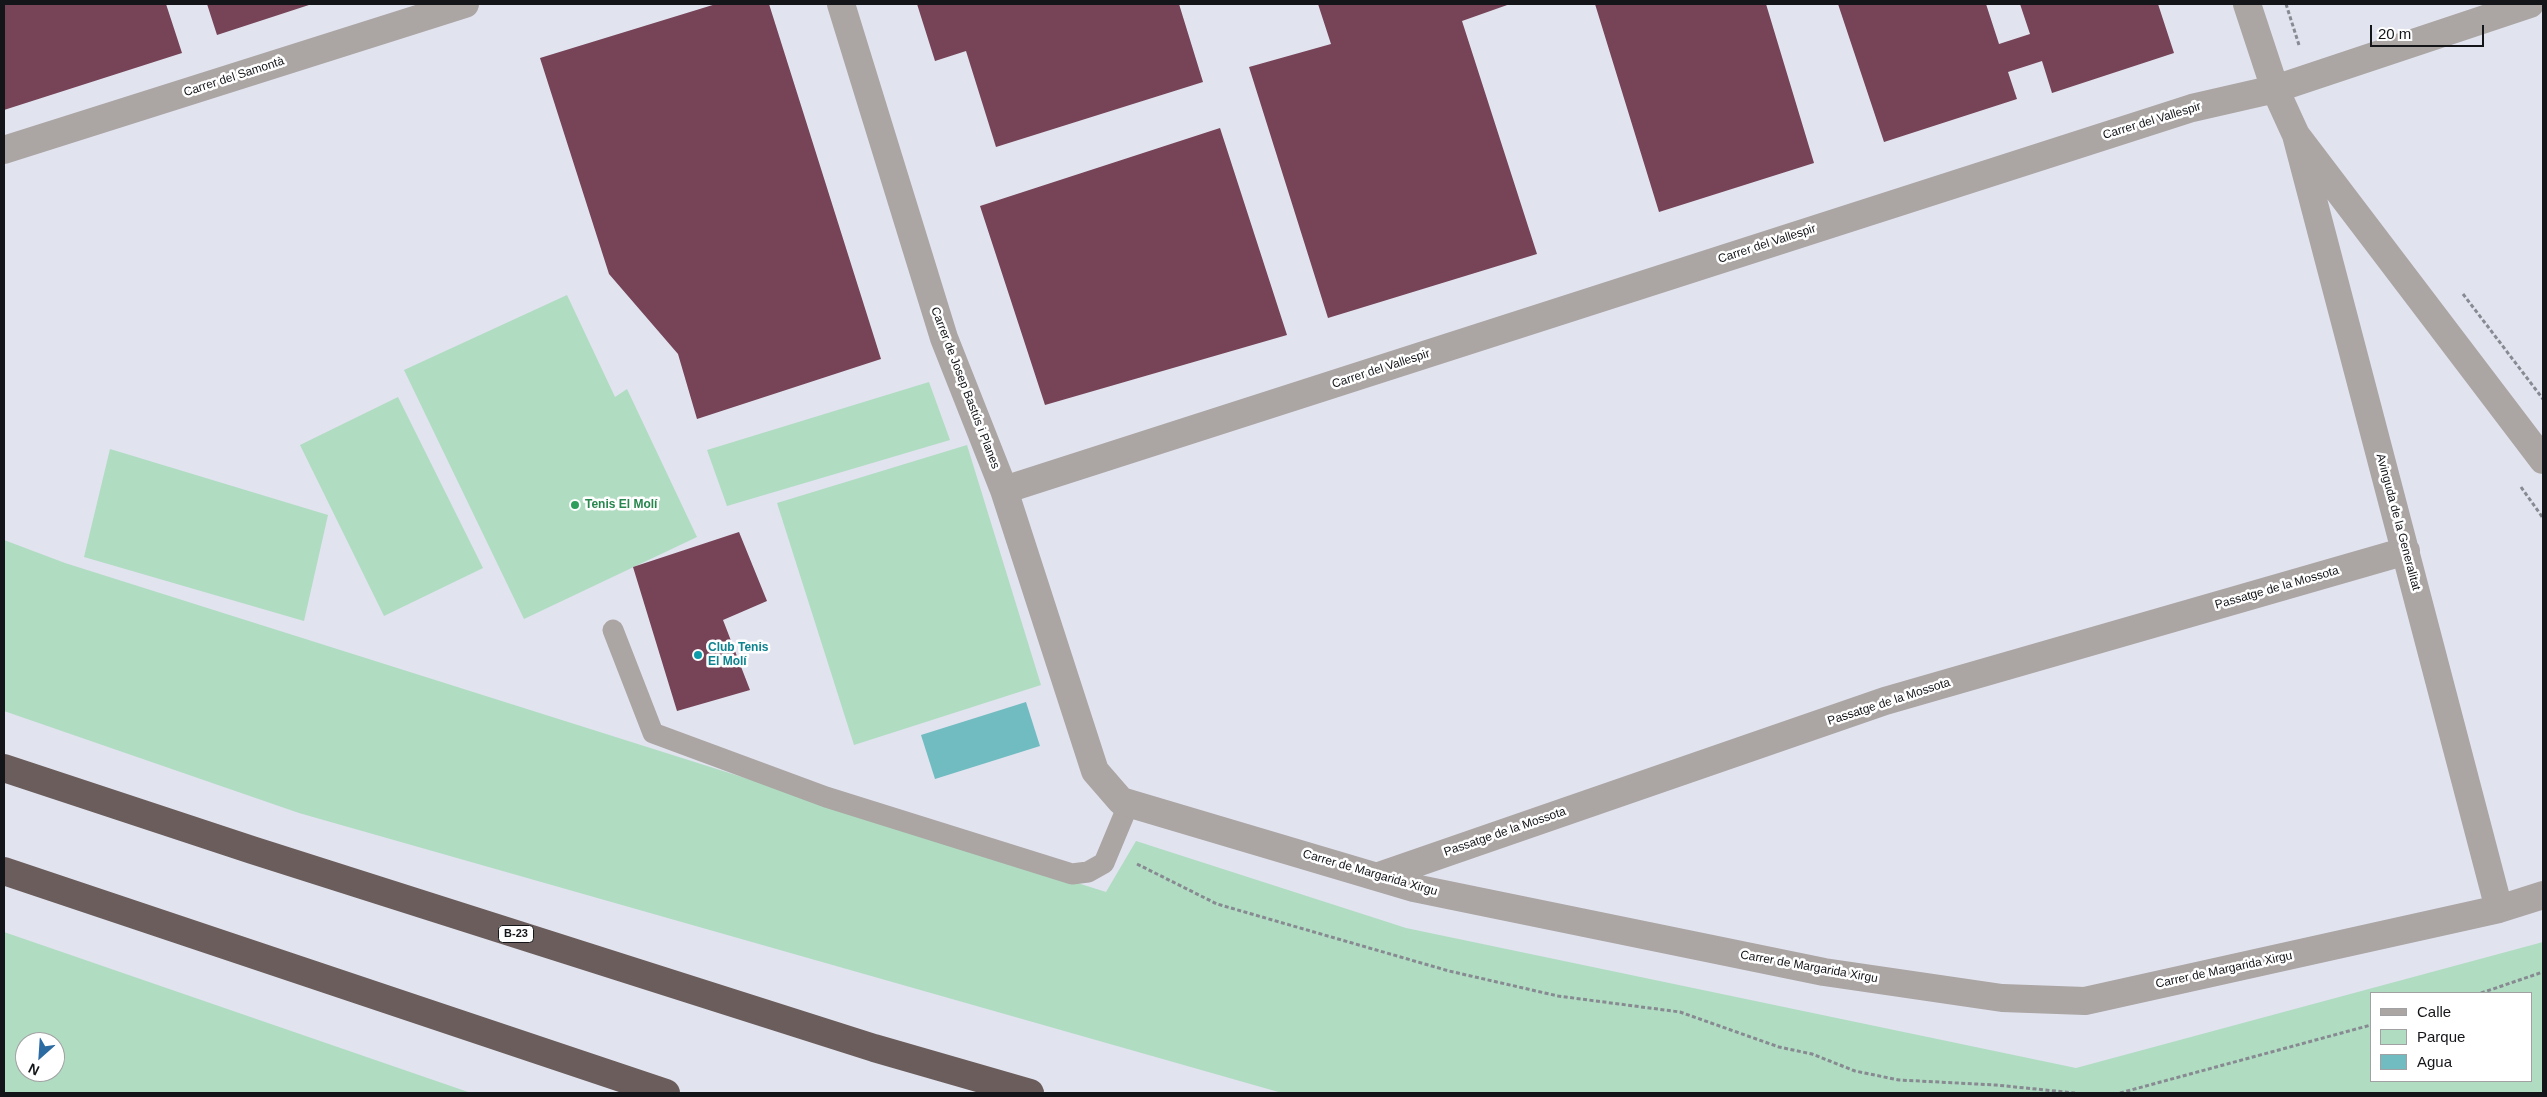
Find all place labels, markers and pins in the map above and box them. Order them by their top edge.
place label: Tenis El Molí [585,498,657,512]
marker: Tenis El Molí [569,499,581,511]
place label: Club Tenis El Molí [708,641,768,669]
marker: Club Tenis El Molí [692,649,704,661]

